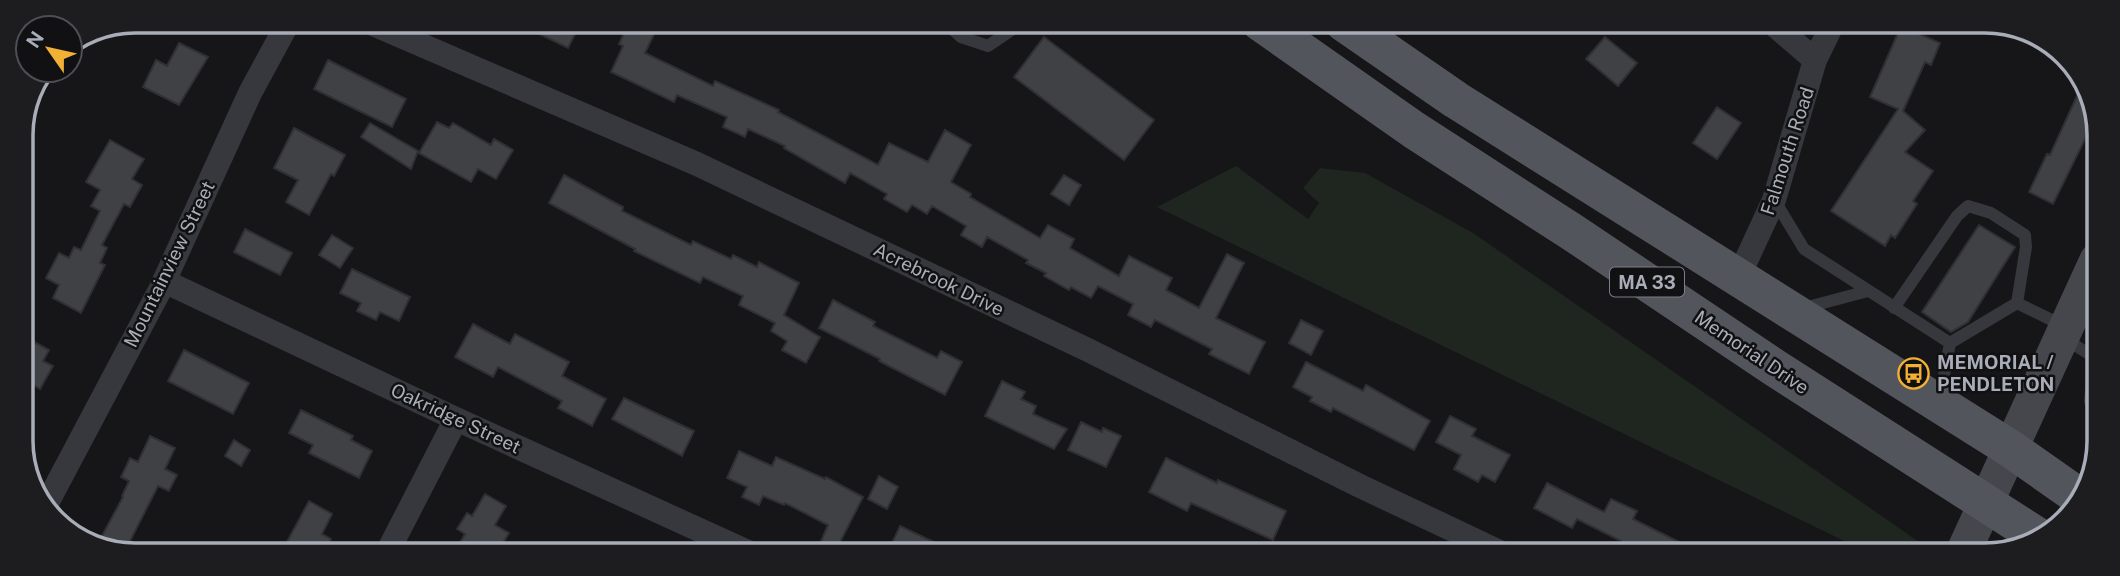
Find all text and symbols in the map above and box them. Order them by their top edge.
north arrow [14,14,84,84]
text: N [22,27,48,52]
street label: Falmouth Road [1756,84,1818,218]
street label: Mountainview Street [119,177,219,351]
street label: Acrebrook Drive [870,238,1008,320]
road number: MA 33 [1610,268,1684,296]
street label: Memorial Drive [1691,306,1813,398]
place label: MEMORIAL / PENDLETON [1937,351,2054,395]
bus stop icon: MEMORIAL / PENDLETON [1897,356,1931,390]
street label: Oakridge Street [388,378,524,458]

